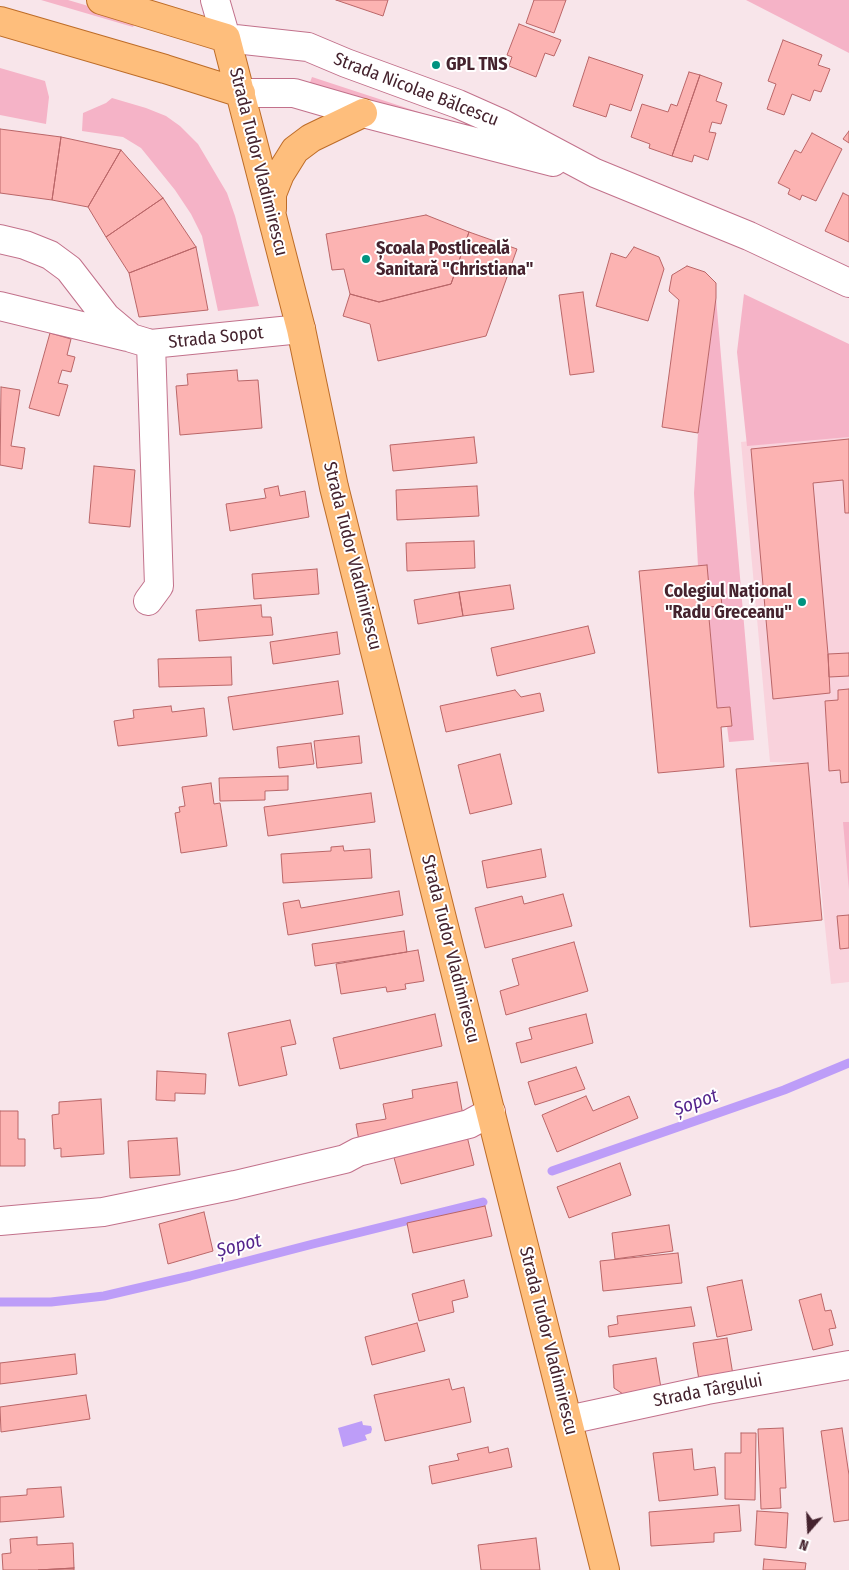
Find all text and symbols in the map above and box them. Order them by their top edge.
street label: Strada Nicolae Bălcescu [330,49,502,131]
place label: GPL TNS [446,54,507,76]
marker: GPL TNS [430,59,442,71]
street label: Strada Tudor Vladimirescu [224,66,292,258]
place label: Școala Postliceală Sanitară "Christiana" [376,238,533,280]
marker: Școala Postliceală Sanitară "Christiana" [360,253,372,265]
street label: Strada Sopot [167,322,265,354]
street label: Strada Tudor Vladimirescu [318,460,386,652]
place label: Colegiul Național "Radu Greceanu" [664,581,792,624]
marker: Colegiul Național "Radu Greceanu" [796,596,808,608]
street label: Strada Tudor Vladimirescu [416,853,484,1045]
water label: Șopot [671,1085,721,1121]
water label: Șopot [214,1229,264,1263]
street label: Strada Tudor Vladimirescu [514,1245,582,1437]
street label: Strada Târgului [652,1370,764,1412]
north arrow [784,1505,834,1555]
text: N [797,1535,811,1554]

